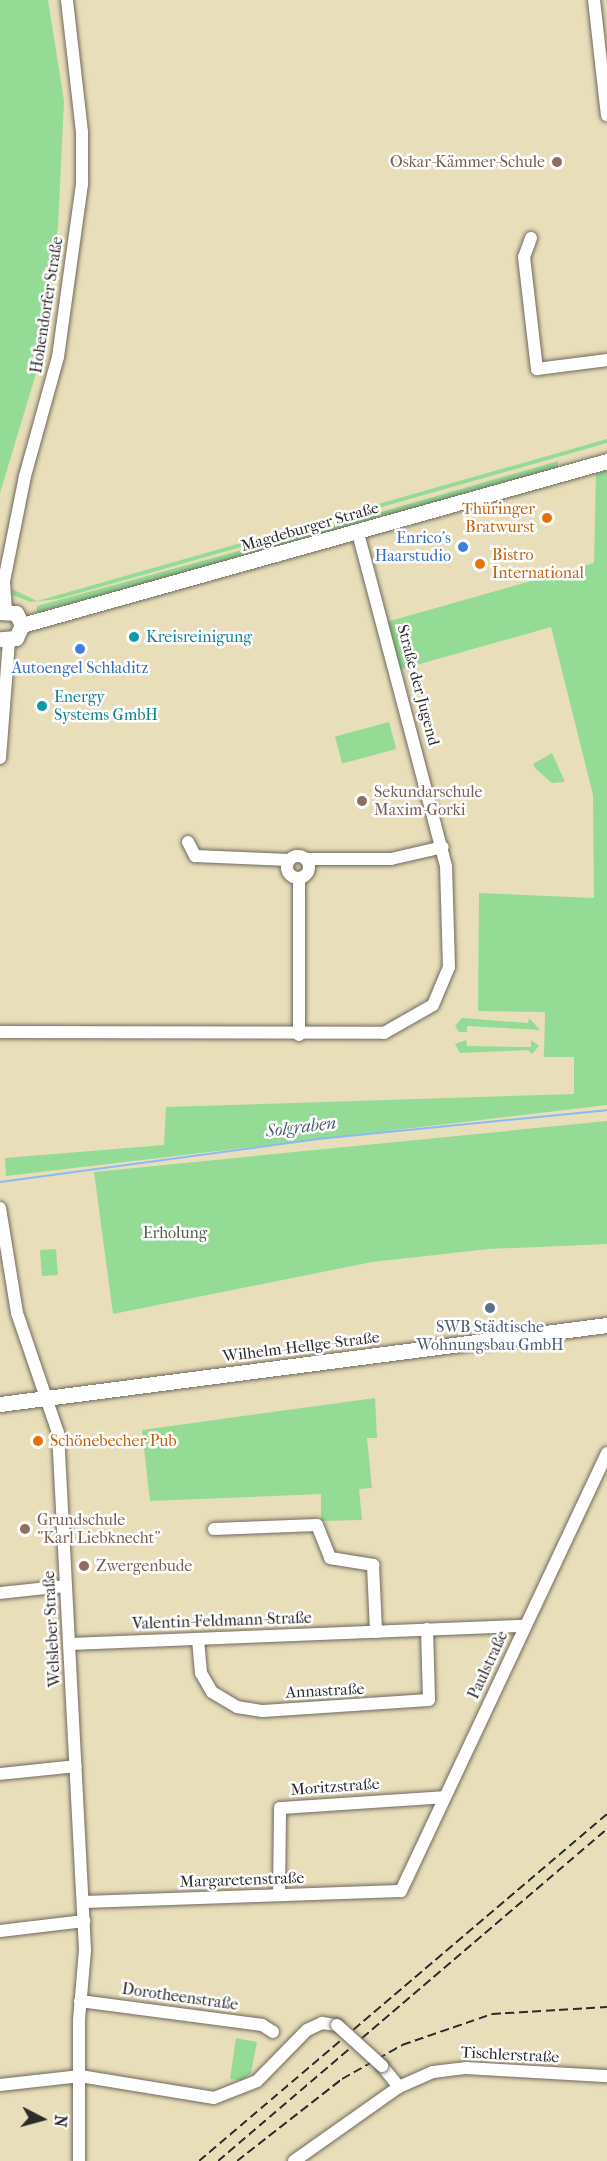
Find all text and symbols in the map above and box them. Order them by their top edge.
place label: Oskar-Kämmer-Schule [390,152,545,172]
marker: Oskar-Kämmer-Schule [550,155,564,169]
street label: Hohendorfer Straße [27,235,67,375]
street label: Magdeburger Straße [239,498,381,556]
place label: Thüringer Bratwurst [462,499,535,537]
marker: Thüringer Bratwurst [540,511,554,525]
place label: Enrico's Haarstudio [375,528,451,566]
marker: Enrico's Haarstudio [456,540,470,554]
place label: Bistro International [492,545,584,583]
marker: Bistro International [473,557,487,571]
street label: Straße der Jugend [393,622,443,748]
place label: Kreisreinigung [146,627,252,647]
marker: Kreisreinigung [127,630,141,644]
marker: Autoengel Schladitz [73,642,87,656]
place label: Autoengel Schladitz [12,658,148,678]
place label: Energy Systems GmbH [54,687,158,725]
marker: Energy Systems GmbH [35,699,49,713]
place label: Sekundarschule Maxim-Gorki [374,782,482,820]
marker: Sekundarschule Maxim-Gorki [355,794,369,808]
water label: Solgraben [265,1113,337,1143]
park label: Erholung [143,1223,207,1243]
marker: SWB Städtische Wohnungsbau GmbH [483,1301,497,1315]
place label: SWB Städtische Wohnungsbau GmbH [416,1317,564,1355]
street label: Wilhelm-Hellge-Straße [221,1328,381,1366]
place label: Schönebecher Pub [50,1431,177,1451]
marker: Schönebecher Pub [31,1434,45,1448]
place label: Grundschule "Karl Liebknecht" [37,1510,161,1548]
marker: Grundschule "Karl Liebknecht" [18,1522,32,1536]
place label: Zwergenbude [96,1556,192,1576]
marker: Zwergenbude [77,1559,91,1573]
street label: Welsleber Straße [39,1570,65,1688]
street label: Valentin-Feldmann-Straße [132,1608,312,1634]
street label: Paulstraße [464,1628,512,1702]
street label: Annastraße [285,1679,365,1703]
street label: Moritzstraße [290,1774,380,1800]
street label: Margaretenstraße [179,1868,305,1892]
street label: Dorotheenstraße [121,1979,239,2015]
street label: Tischlerstraße [460,2043,560,2067]
north arrow [12,2089,72,2149]
text: N [50,2114,70,2128]

